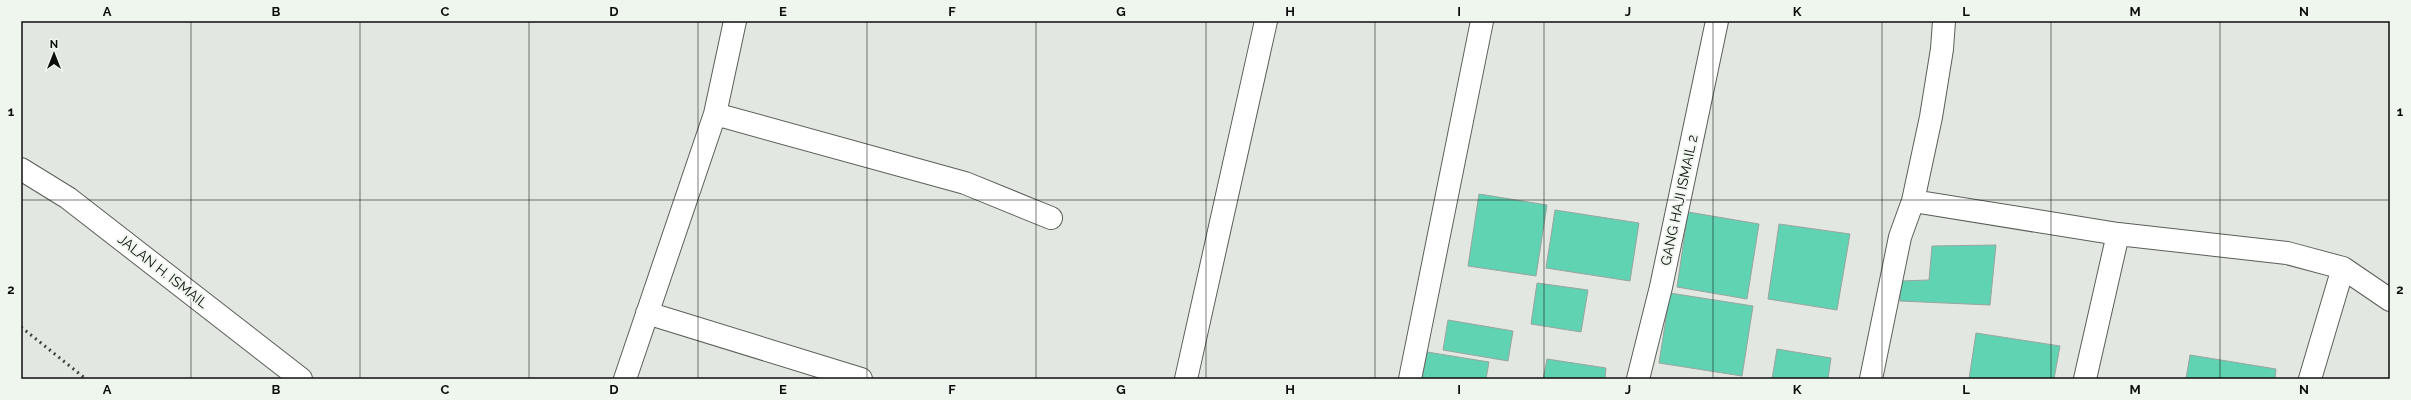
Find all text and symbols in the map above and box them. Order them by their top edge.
text: A [103,4,112,19]
text: B [272,4,281,19]
text: C [441,4,450,19]
text: D [609,4,619,19]
text: E [779,4,787,19]
text: F [948,4,956,19]
text: G [1116,4,1126,19]
text: H [1285,4,1295,19]
text: I [1457,4,1461,19]
text: J [1625,4,1631,19]
text: K [1793,4,1802,19]
text: L [1962,4,1970,19]
text: M [2129,4,2141,19]
text: N [2299,4,2309,19]
north arrow [34,34,74,74]
text: N [50,38,58,51]
text: 1 [8,104,15,119]
text: 1 [2397,104,2404,119]
street label: GANG HAJI ISMAIL 2 [1657,133,1701,267]
street label: JALAN H. ISMAIL [115,231,211,311]
text: 2 [7,282,15,297]
text: 2 [2396,282,2404,297]
text: A [103,382,112,397]
text: B [272,382,281,397]
text: C [441,382,450,397]
text: D [609,382,619,397]
text: E [779,382,787,397]
text: F [948,382,956,397]
text: G [1116,382,1126,397]
text: H [1285,382,1295,397]
text: I [1457,382,1461,397]
text: J [1625,382,1631,397]
text: K [1793,382,1802,397]
text: L [1962,382,1970,397]
text: M [2129,382,2141,397]
text: N [2299,382,2309,397]

